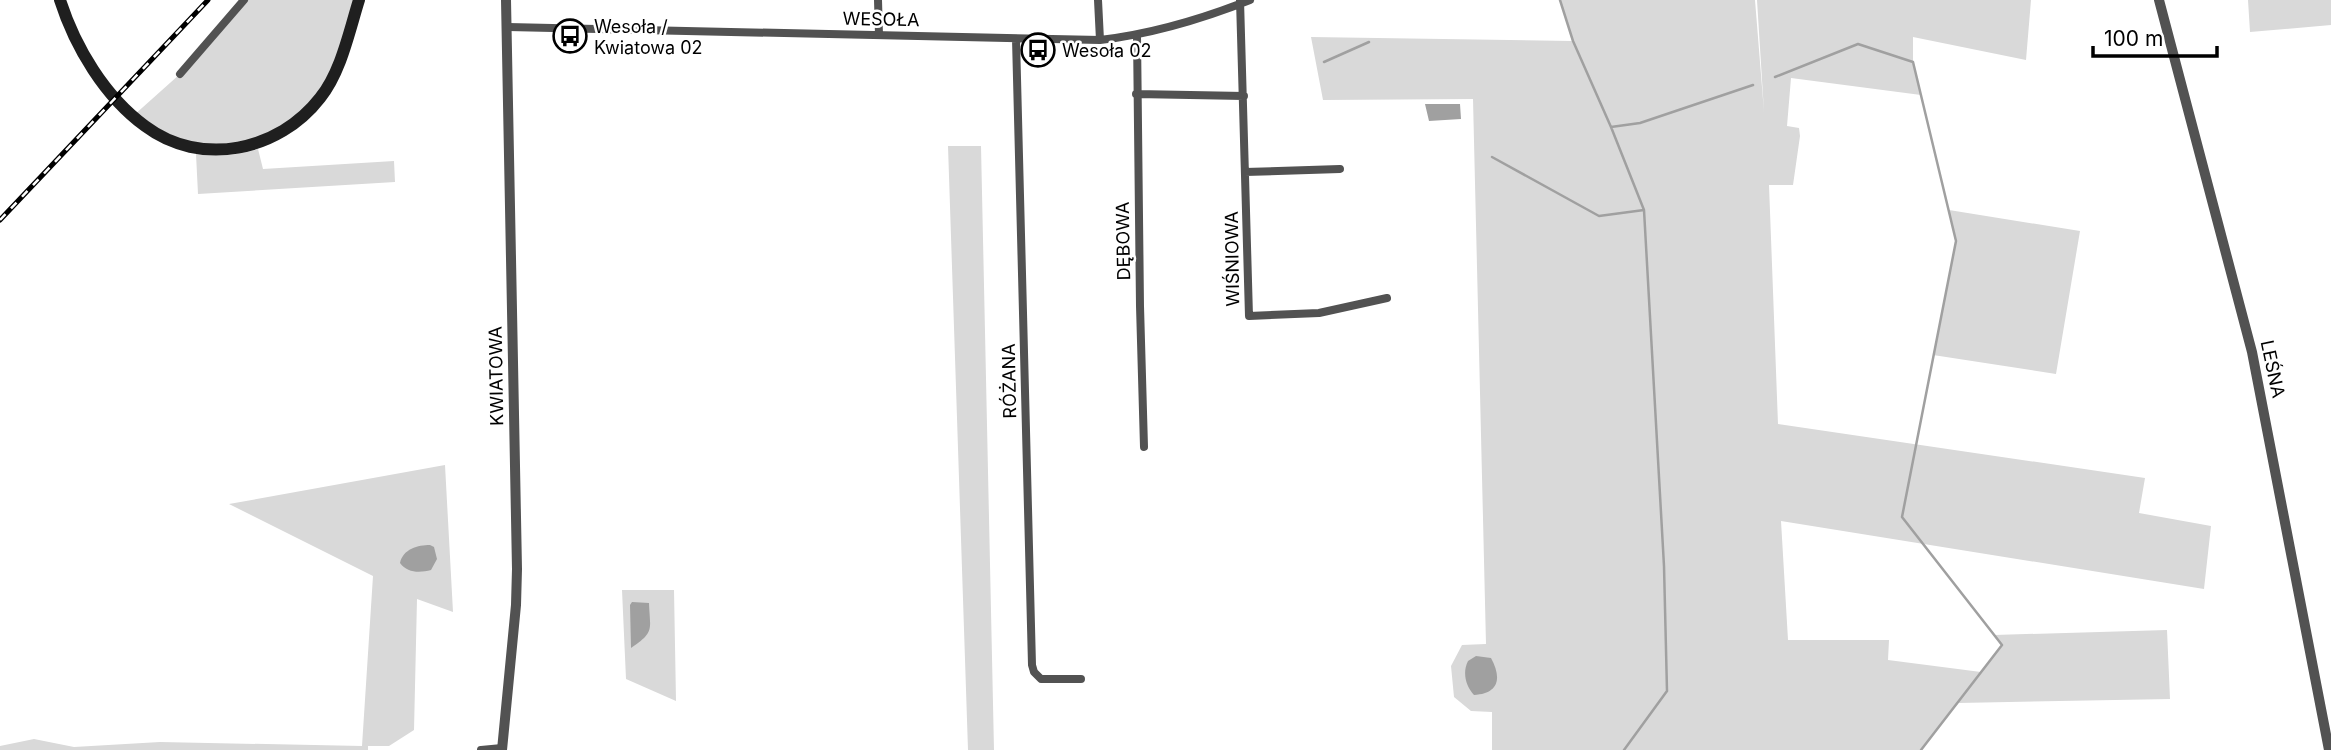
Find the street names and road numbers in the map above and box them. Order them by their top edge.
street label: WESOŁA [842,8,920,30]
street label: DĘBOWA [1112,202,1134,280]
street label: WIŚNIOWA [1220,211,1243,307]
street label: KWIATOWA [485,326,507,426]
street label: LEŚNA [2257,338,2290,400]
street label: RÓŻANA [997,343,1020,419]

